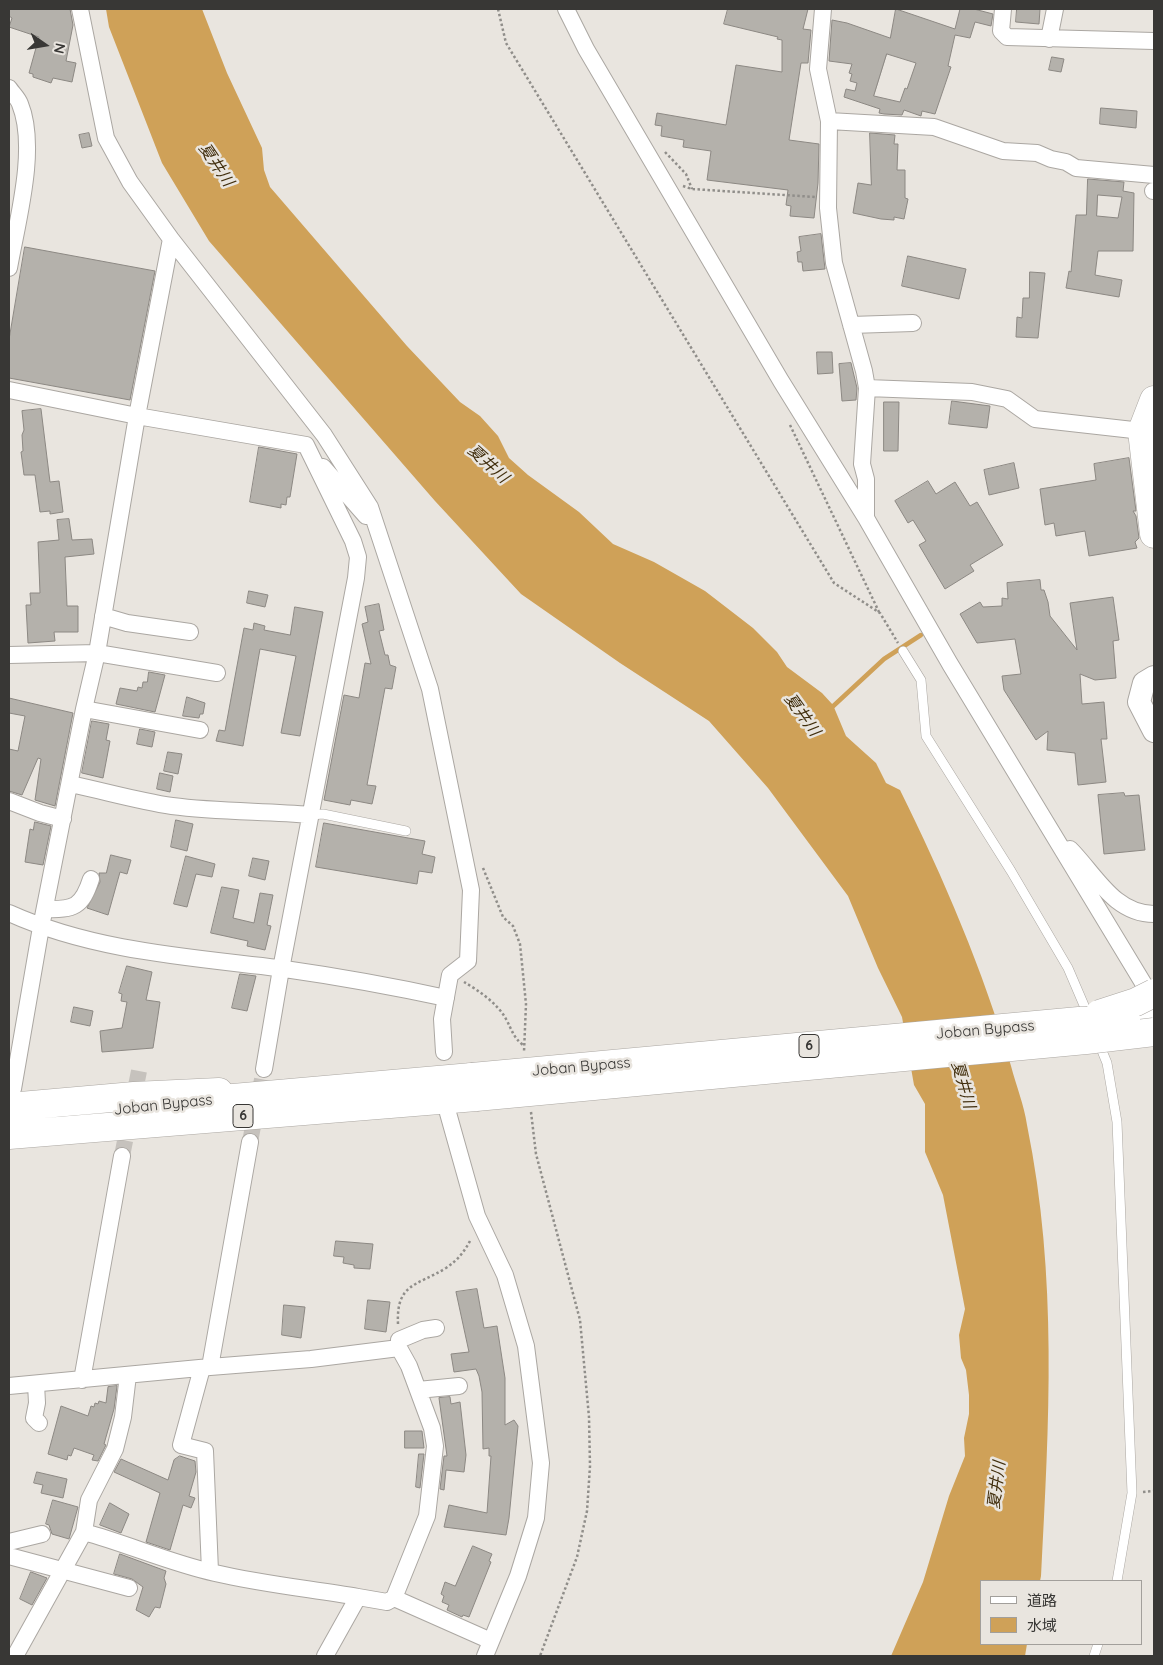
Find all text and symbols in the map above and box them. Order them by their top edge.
north arrow [20,20,70,70]
text: N [50,41,70,55]
water label: 夏井川 [195,140,237,190]
water label: 夏井川 [464,441,512,487]
water label: 夏井川 [780,690,824,740]
street label: Joban Bypass [935,1017,1035,1043]
road number: 6 [799,1034,819,1058]
street label: Joban Bypass [531,1054,631,1080]
water label: 夏井川 [947,1059,979,1111]
street label: Joban Bypass [113,1091,213,1119]
road number: 6 [233,1104,253,1128]
water label: 夏井川 [985,1460,1009,1510]
legend [980,1580,1143,1645]
text: 道路 [1027,1591,1057,1610]
text: 水域 [1027,1616,1057,1635]

